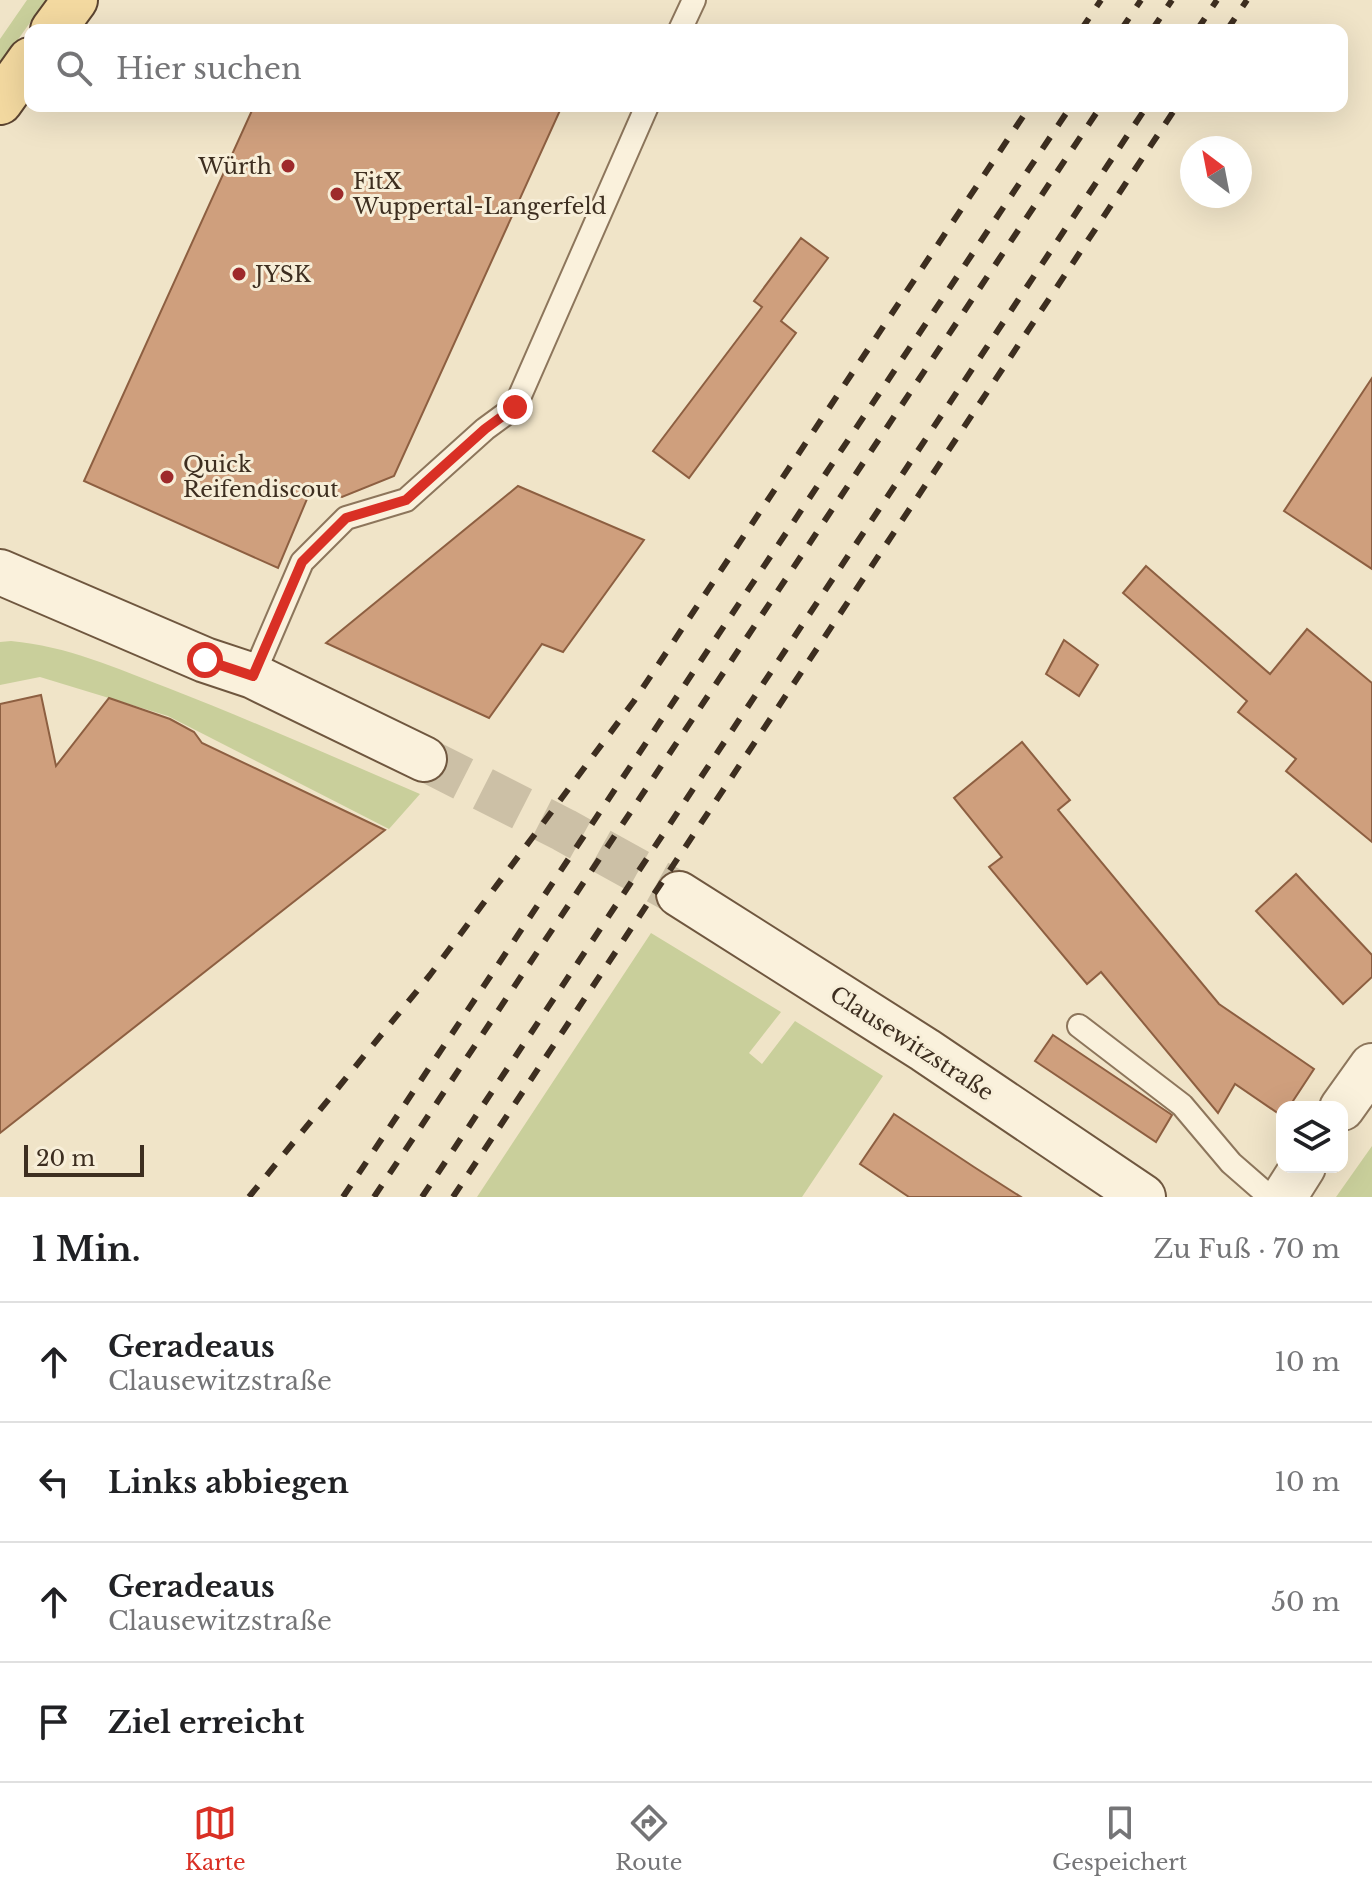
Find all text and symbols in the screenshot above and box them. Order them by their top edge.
search box [24,24,1348,112]
icon: search [52,46,96,90]
text: Hier suchen [116,50,302,87]
north arrow [1180,136,1252,208]
place label: Würth [197,153,272,180]
marker: Würth [279,157,297,175]
place label: FitX Wuppertal-Langerfeld [352,168,607,220]
marker: FitX Wuppertal-Langerfeld [328,185,346,203]
place label: JYSK [252,261,312,288]
marker: JYSK [230,265,248,283]
route end [497,389,533,425]
place label: Quick Reifendiscout [183,451,339,503]
marker: Quick Reifendiscout [158,468,176,486]
route start [187,642,223,678]
street label: Clausewitzstraße [825,981,999,1106]
map controls [1276,1101,1348,1173]
button: layers [1276,1101,1348,1173]
scale bar [24,1141,144,1177]
text: 20 m [36,1145,95,1172]
text: 1 Min. [32,1228,141,1270]
text: Zu Fuß · 70 m [1153,1233,1340,1265]
text: Geradeaus [108,1328,275,1365]
icon: ahead [32,1340,76,1384]
text: 10 m [1274,1346,1340,1378]
text: Clausewitzstraße [108,1365,332,1397]
icon: left [32,1460,76,1504]
text: Links abbiegen [108,1464,349,1501]
text: 10 m [1274,1466,1340,1498]
text: Geradeaus [108,1568,275,1605]
icon: ahead [32,1580,76,1624]
text: 50 m [1271,1586,1340,1618]
text: Clausewitzstraße [108,1605,332,1637]
icon: arrive [32,1700,76,1744]
text: Ziel erreicht [108,1704,304,1741]
tab: Karte [185,1801,246,1876]
tab: Route [615,1801,682,1876]
tab: Gespeichert [1052,1801,1187,1876]

